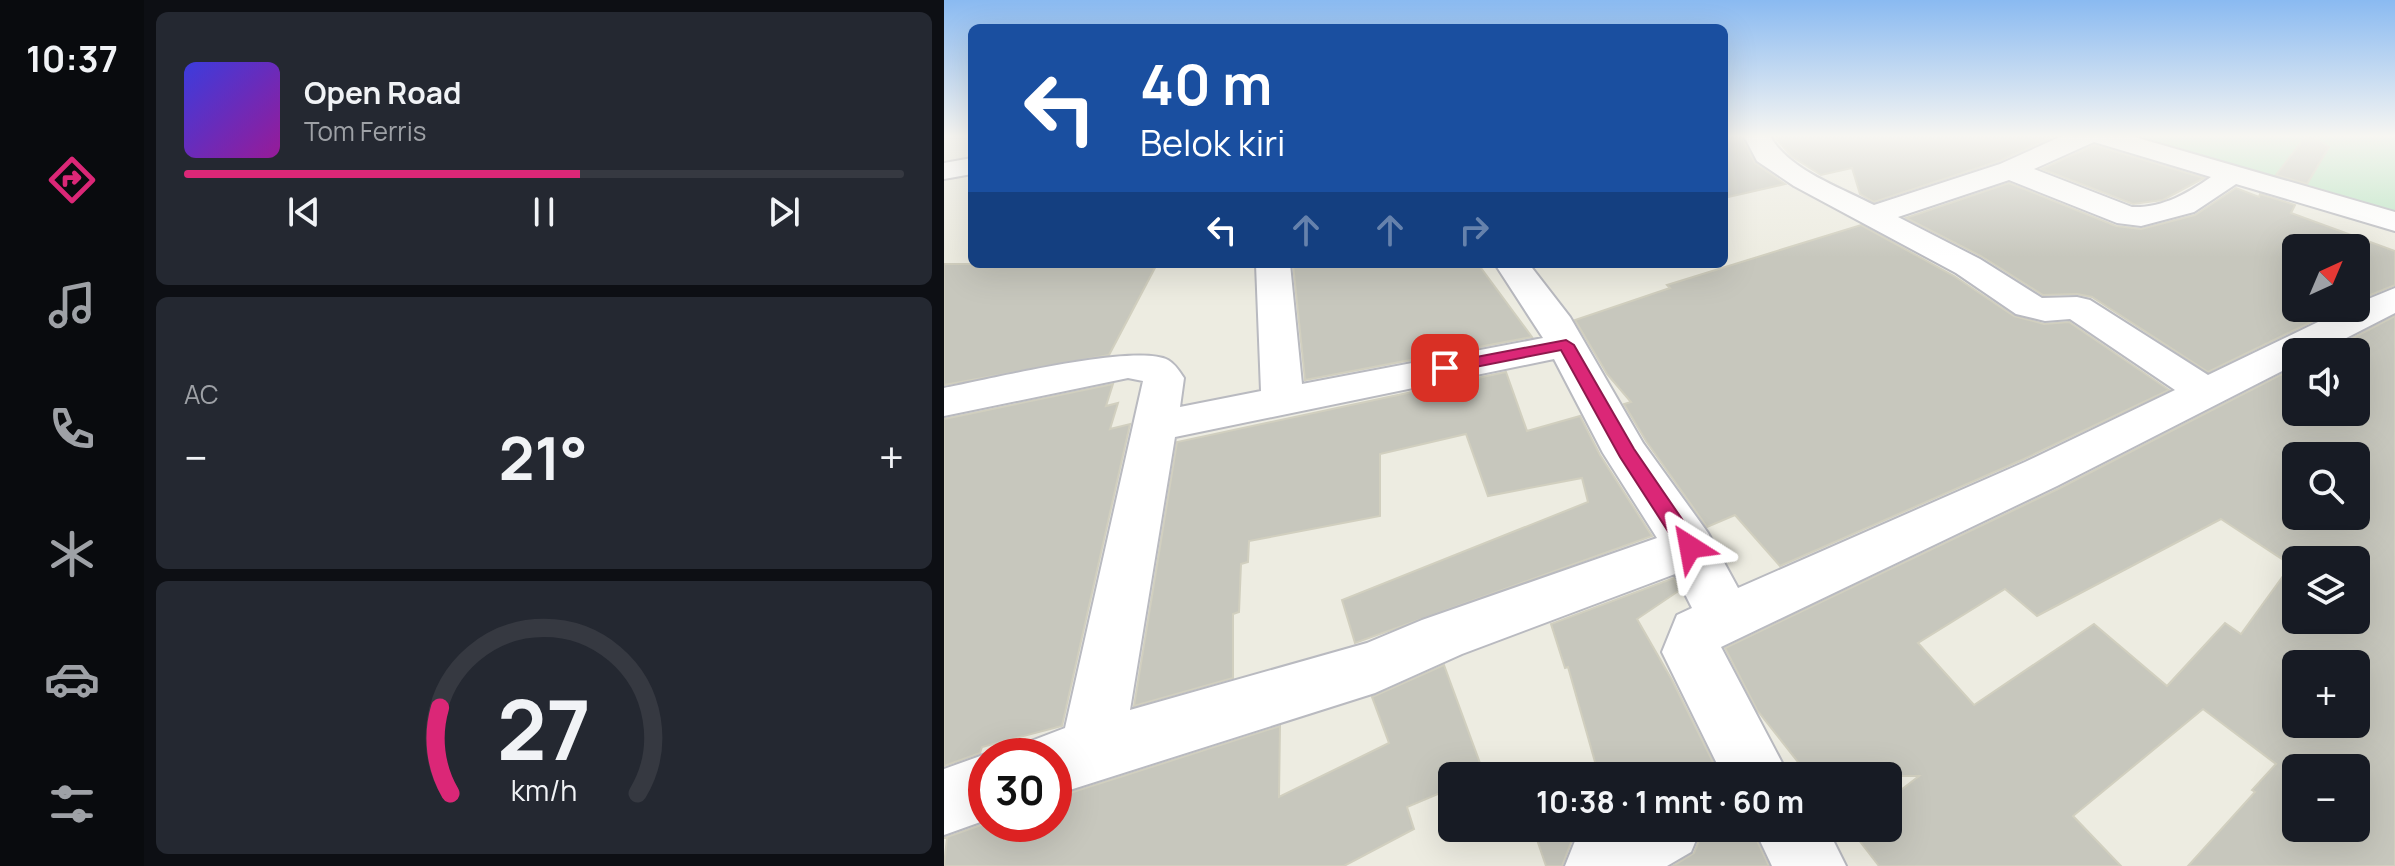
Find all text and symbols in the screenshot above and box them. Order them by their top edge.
text: 10:37 [26,34,118,83]
text: 40 m [1140,45,1272,122]
icon: left [1008,56,1112,160]
text: Open Road [304,72,461,113]
text: Tom Ferris [304,113,426,149]
text: Belok kiri [1140,118,1286,167]
icon: directions [44,152,100,208]
icon: previous [282,190,326,234]
icon: pause [522,190,566,234]
icon: next [762,190,806,234]
icon: left [1200,208,1244,252]
icon: ahead [1284,208,1328,252]
icon: ahead [1368,208,1412,252]
icon: right [1452,208,1496,252]
north arrow [2282,234,2370,322]
map controls [2282,234,2370,842]
icon: music [44,277,100,333]
pin [1411,334,1479,402]
button: sound [2282,338,2370,426]
icon: arrive [1423,346,1467,390]
text: AC [184,376,219,412]
icon: phone [44,401,100,457]
text: 21° [499,416,588,498]
text: − [184,427,208,487]
text: + [879,427,904,487]
button: search [2282,442,2370,530]
position arrow [1648,505,1732,589]
icon: climate [44,526,100,582]
button: layers [2282,546,2370,634]
button: + [2282,650,2370,738]
icon: car [44,651,100,707]
text: 27 [497,670,591,784]
speed limit sign: 30 [968,738,1072,842]
button: − [2282,754,2370,842]
text: km/h [511,771,577,810]
icon: filters [44,776,100,832]
text: 10:38 · 1 mnt · 60 m [1536,781,1804,822]

